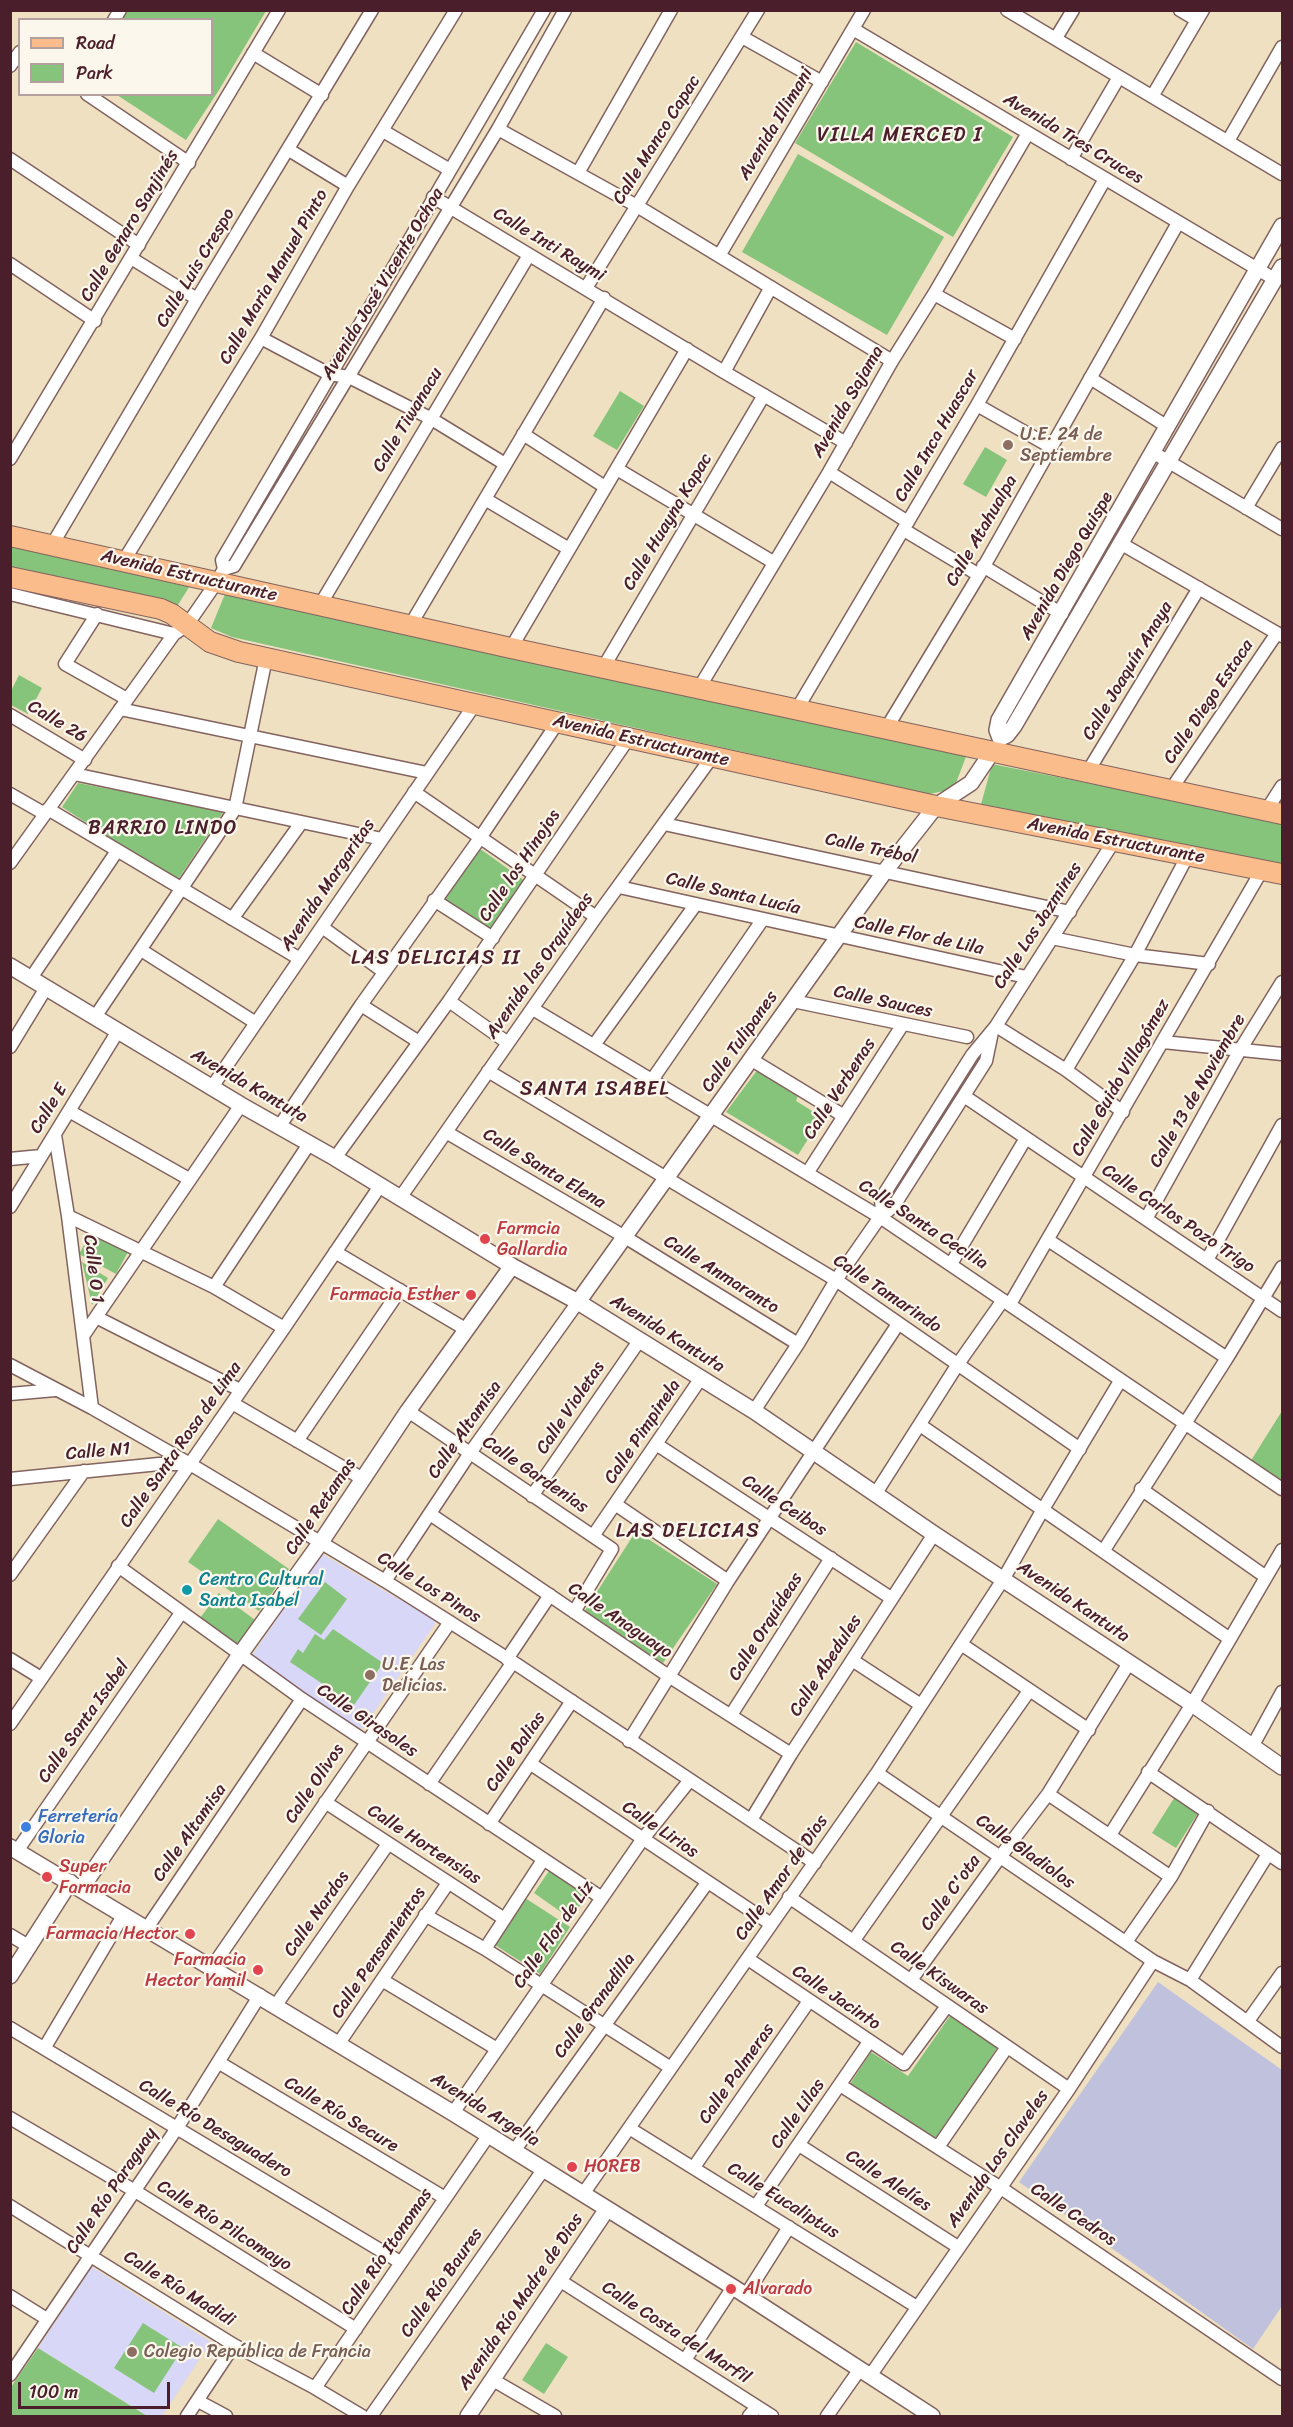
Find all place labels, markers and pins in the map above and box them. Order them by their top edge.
place label: U.E. 24 de Septiembre [1020,424,1112,466]
marker: U.E. 24 de Septiembre [1001,438,1015,452]
place label: Farmcia Gallardia [497,1218,567,1260]
marker: Farmcia Gallardia [478,1232,492,1246]
place label: Farmacia Esther [330,1284,459,1306]
marker: Farmacia Esther [464,1288,478,1302]
place label: Centro Cultural Santa Isabel [199,1569,323,1612]
marker: Centro Cultural Santa Isabel [180,1583,194,1597]
place label: U.E. Las Delicias. [382,1654,448,1696]
marker: U.E. Las Delicias. [363,1668,377,1682]
place label: Ferretería Gloria [38,1806,118,1848]
marker: Ferretería Gloria [19,1820,33,1834]
place label: Super Farmacia [59,1856,131,1898]
marker: Super Farmacia [40,1870,54,1884]
place label: Farmacia Hector [46,1923,178,1945]
marker: Farmacia Hector [183,1927,197,1941]
place label: Farmacia Hector Yamil [145,1949,246,1992]
marker: Farmacia Hector Yamil [251,1963,265,1977]
place label: HOREB [584,2156,641,2178]
marker: HOREB [565,2160,579,2174]
place label: Alvarado [743,2278,812,2300]
marker: Alvarado [724,2282,738,2296]
place label: Colegio República de Francia [144,2341,371,2363]
marker: Colegio República de Francia [125,2345,139,2359]

